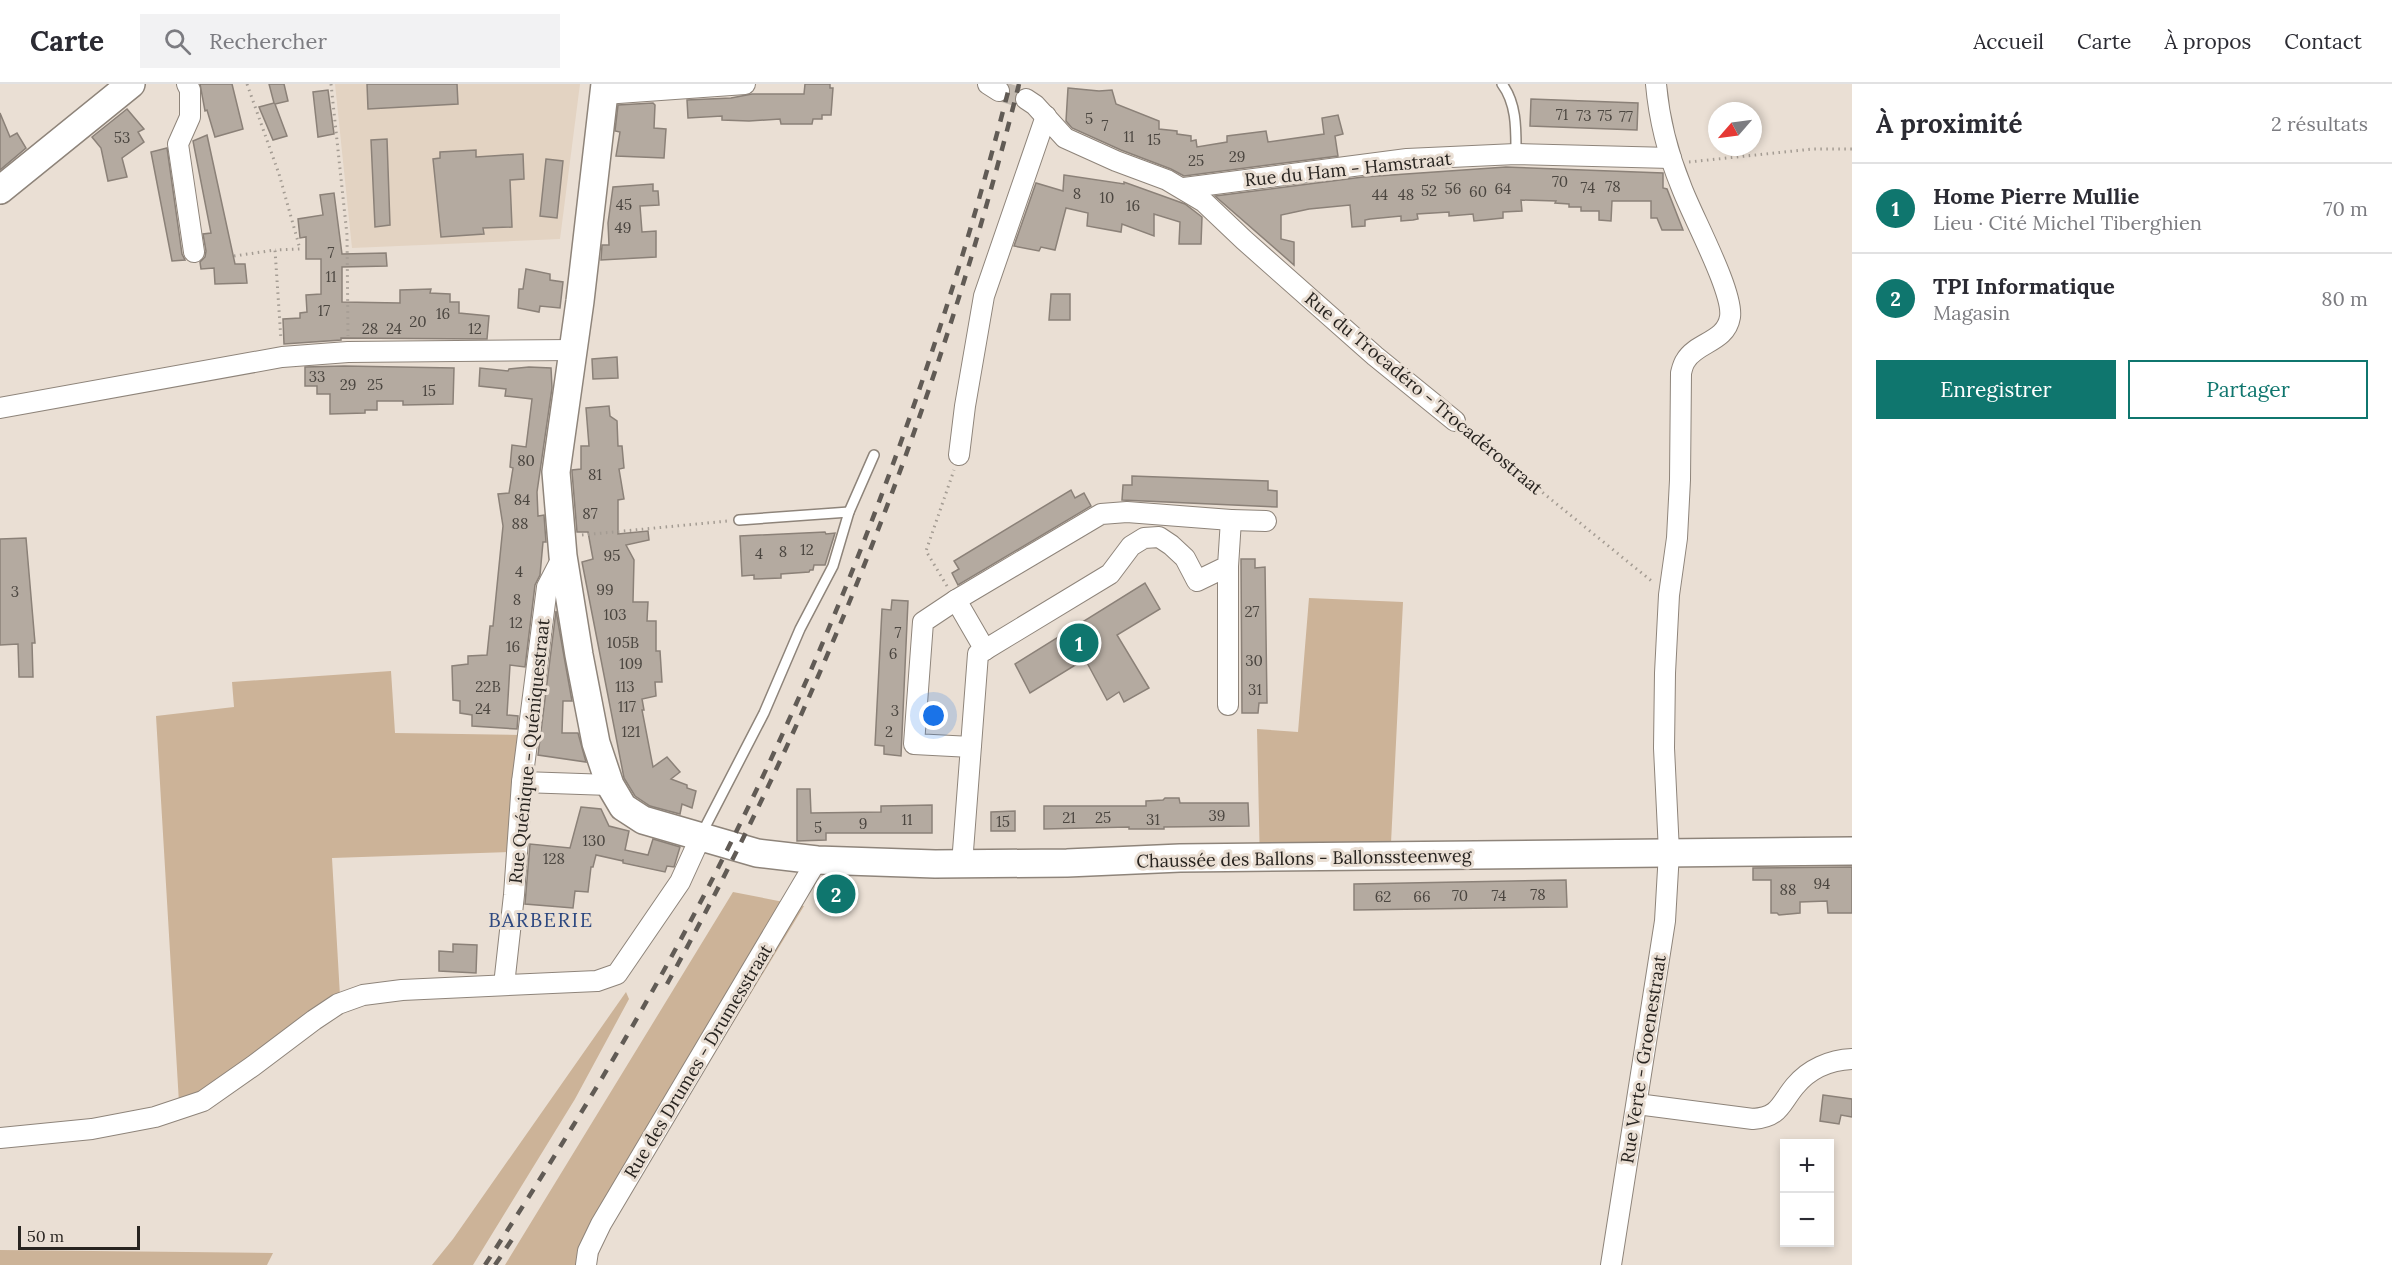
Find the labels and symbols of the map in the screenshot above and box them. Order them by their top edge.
north arrow [1708,102,1762,156]
house number: 71 [1556,105,1568,124]
house number: 73 [1576,106,1592,125]
house number: 75 [1597,106,1613,125]
house number: 77 [1619,107,1633,126]
house number: 5 [1085,109,1093,128]
house number: 7 [1102,116,1109,135]
house number: 11 [1124,127,1134,146]
house number: 53 [114,128,130,147]
house number: 15 [1147,130,1161,149]
house number: 29 [1229,147,1245,166]
street label: Rue du Ham - Hamstraat [1243,147,1453,191]
house number: 25 [1188,151,1204,170]
house number: 70 [1552,172,1568,191]
house number: 78 [1605,177,1621,196]
house number: 74 [1581,178,1595,197]
house number: 56 [1445,179,1461,198]
house number: 64 [1495,179,1511,198]
house number: 52 [1421,181,1437,200]
house number: 60 [1469,182,1487,201]
house number: 8 [1073,184,1081,203]
house number: 44 [1372,185,1388,204]
house number: 48 [1398,185,1414,204]
house number: 10 [1100,188,1114,207]
house number: 45 [616,195,632,214]
house number: 16 [1126,196,1140,215]
house number: 49 [615,218,631,237]
house number: 7 [328,243,335,262]
house number: 11 [326,267,336,286]
street label: Rue du Trocadéro - Trocadérostraat [1300,287,1548,499]
house number: 17 [318,301,330,320]
house number: 16 [436,304,450,323]
house number: 20 [409,312,427,331]
house number: 28 [362,319,378,338]
house number: 24 [386,319,402,338]
house number: 12 [468,319,482,338]
house number: 33 [309,367,325,386]
house number: 29 [340,375,356,394]
house number: 25 [367,375,383,394]
house number: 15 [422,381,436,400]
house number: 80 [517,451,535,470]
house number: 81 [588,465,602,484]
house number: 84 [514,490,530,509]
house number: 87 [582,504,598,523]
house number: 88 [512,514,528,533]
house number: 12 [800,540,814,559]
house number: 8 [779,542,787,561]
house number: 4 [755,544,763,563]
house number: 95 [604,546,620,565]
house number: 4 [515,562,523,581]
house number: 99 [596,580,614,599]
house number: 3 [11,582,19,601]
house number: 8 [513,590,521,609]
house number: 27 [1245,602,1260,621]
house number: 103 [603,605,627,624]
house number: 12 [509,613,523,632]
street label: Rue Quénique - Quéniquestraat [504,617,554,885]
pin: 1 [1060,620,1098,666]
house number: 7 [895,623,902,642]
house number: 105B [607,633,639,652]
house number: 16 [506,637,520,656]
house number: 6 [889,644,897,663]
house number: 30 [1245,651,1263,670]
house number: 109 [619,654,643,673]
house number: 22B [475,677,501,696]
house number: 113 [615,677,635,696]
house number: 31 [1248,680,1262,699]
house number: 117 [618,697,636,716]
house number: 24 [475,699,491,718]
house number: 3 [891,701,899,720]
your location [919,701,948,730]
house number: 121 [622,722,640,741]
house number: 2 [885,722,893,741]
house number: 39 [1208,806,1226,825]
house number: 21 [1062,808,1076,827]
house number: 25 [1095,808,1111,827]
house number: 11 [902,810,912,829]
house number: 31 [1146,810,1160,829]
house number: 15 [996,812,1010,831]
house number: 9 [859,814,867,833]
house number: 5 [814,818,822,837]
house number: 130 [582,831,606,850]
street label: Chaussée des Ballons - Ballonssteenweg [1136,844,1473,872]
house number: 128 [543,849,565,868]
pin: 2 [816,872,856,916]
house number: 94 [1814,874,1830,893]
house number: 88 [1780,880,1796,899]
house number: 78 [1530,885,1546,904]
house number: 70 [1452,886,1468,905]
house number: 74 [1492,886,1506,905]
house number: 62 [1375,887,1391,906]
house number: 66 [1413,887,1431,906]
district label: BARBERIE [488,907,594,932]
street label: Rue des Drumes - Drumesstraat [619,940,777,1182]
street label: Rue Verte - Groenestraat [1615,953,1671,1165]
scale bar [18,1223,140,1250]

